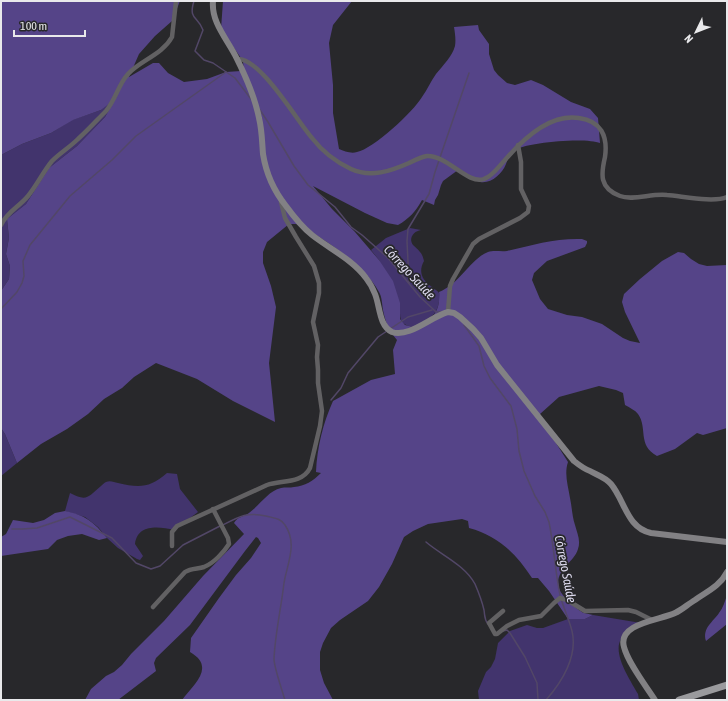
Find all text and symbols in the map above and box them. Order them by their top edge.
scale bar [14,12,85,38]
north arrow [676,12,716,52]
text: 100 m [20,19,47,33]
text: N [682,32,695,45]
water label: Córrego Saúde [381,242,439,303]
water label: Córrego Saúde [552,534,579,604]

